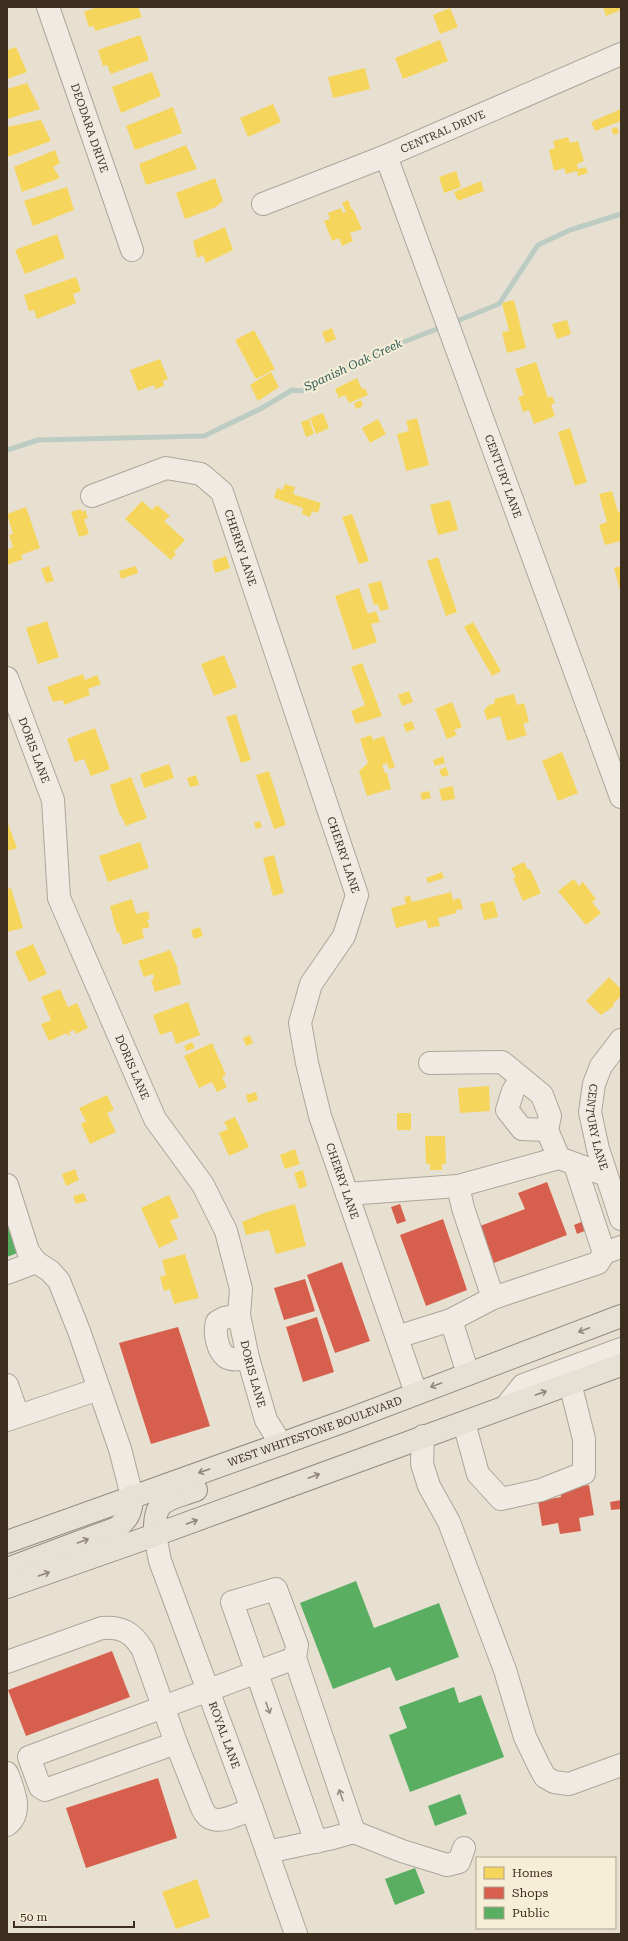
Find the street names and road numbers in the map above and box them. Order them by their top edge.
street label: DEODARA DRIVE [68,82,111,174]
street label: CENTRAL DRIVE [398,107,487,155]
street label: CENTURY LANE [482,433,525,520]
street label: CHERRY LANE [222,508,259,588]
street label: DORIS LANE [16,715,52,785]
street label: CHERRY LANE [325,815,362,895]
street label: DORIS LANE [113,1033,152,1101]
street label: CENTURY LANE [583,1083,611,1172]
street label: CHERRY LANE [323,1141,362,1221]
street label: DORIS LANE [238,1339,268,1409]
street label: WEST WHITESTONE BOULEVARD [226,1393,404,1469]
street label: ROYAL LANE [206,1700,243,1770]

